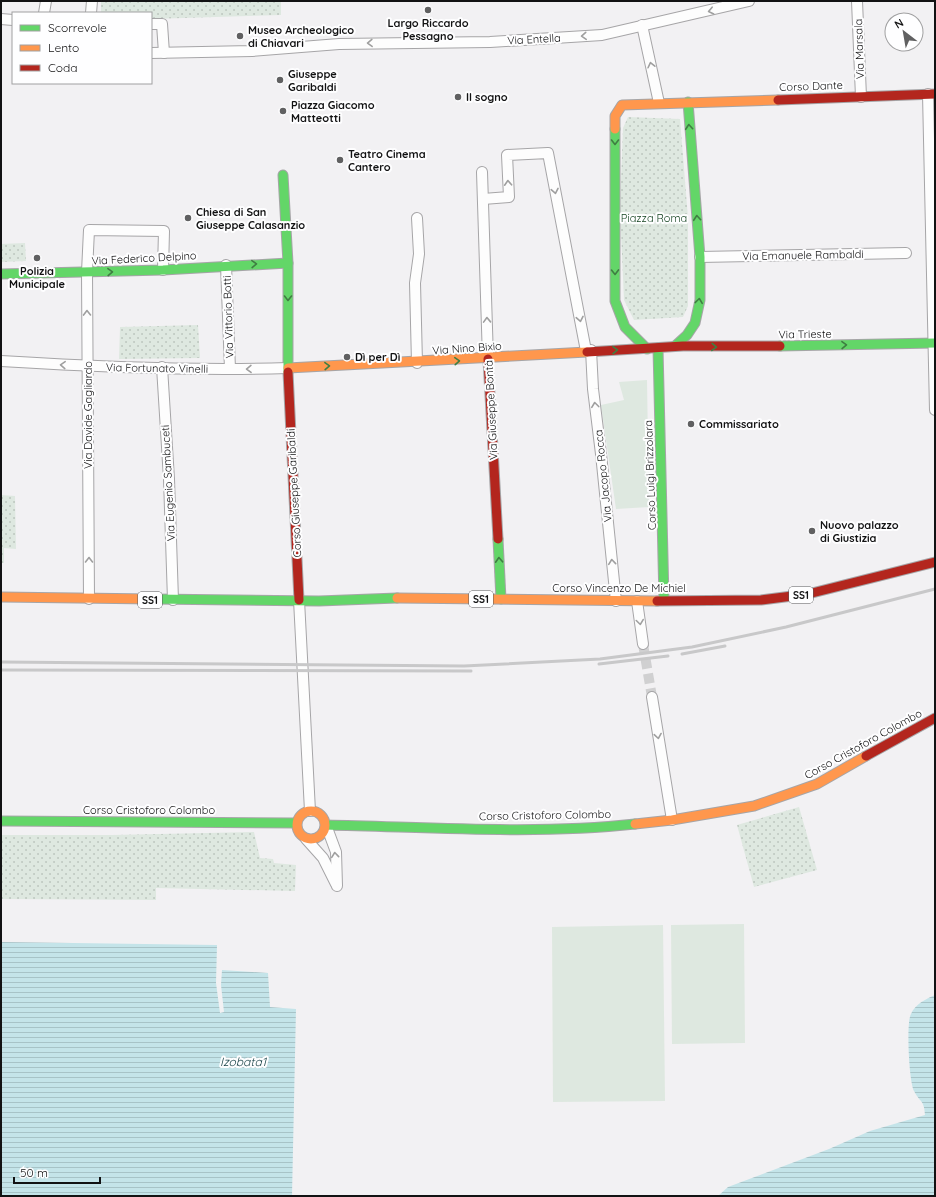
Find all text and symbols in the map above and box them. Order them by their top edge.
marker: Largo Riccardo Pessagno [423,5,433,15]
one-way arrow [708,6,715,14]
legend [12,12,152,84]
north arrow [884,12,924,52]
text: N [892,15,906,32]
place label: Largo Riccardo Pessagno [387,16,469,43]
street label: Via Marsala [851,19,867,79]
text: Scorrevole [48,20,107,35]
place label: Museo Archeologico di Chiavari [248,23,354,50]
marker: Museo Archeologico di Chiavari [235,31,245,41]
street label: Via Entella [507,31,561,47]
one-way arrow [581,31,587,40]
one-way arrow [367,39,373,48]
text: Lento [48,40,79,55]
text: Coda [48,60,78,75]
one-way arrow [647,62,655,68]
place label: Giuseppe Garibaldi [288,67,337,94]
marker: Giuseppe Garibaldi [275,75,285,85]
street label: Corso Dante [779,78,843,94]
place label: Il sogno [466,90,508,104]
marker: Il sogno [453,92,463,102]
place label: Piazza Giacomo Matteotti [291,98,375,125]
marker: Piazza Giacomo Matteotti [278,106,288,116]
one-way arrow [685,124,694,130]
one-way arrow [611,139,619,145]
place label: Teatro Cinema Cantero [348,147,426,174]
marker: Teatro Cinema Cantero [335,155,345,165]
one-way arrow [504,180,512,186]
one-way arrow [550,188,559,194]
place label: Chiesa di San Giuseppe Calasanzio [196,205,305,232]
park label: Piazza Roma [621,211,687,225]
marker: Chiesa di San Giuseppe Calasanzio [183,213,193,223]
one-way arrow [693,215,702,221]
street label: Via Emanuele Rambaldi [742,247,864,263]
street label: Via Federico Delpino [91,248,197,268]
marker: Polizia Municipale [32,253,42,263]
one-way arrow [251,260,257,268]
place label: Polizia Municipale [9,264,66,291]
one-way arrow [107,267,113,276]
one-way arrow [611,269,619,275]
street label: Via Vittorio Botti [220,275,236,359]
one-way arrow [284,295,292,301]
one-way arrow [694,298,703,304]
one-way arrow [83,310,91,316]
one-way arrow [575,316,584,322]
one-way arrow [483,317,491,323]
street label: Via Trieste [778,327,832,341]
street label: Via Nino Bixio [432,339,503,357]
one-way arrow [841,341,847,349]
one-way arrow [711,343,717,352]
one-way arrow [612,346,618,354]
place label: Dì per Dì [355,350,400,364]
marker: Dì per Dì [342,352,352,362]
one-way arrow [454,356,460,365]
one-way arrow [60,360,66,369]
street label: Via Fortunato Vinelli [106,360,208,376]
street label: Via Giuseppe Bontà [481,360,501,460]
street label: Via Davide Gagliardo [81,361,95,469]
one-way arrow [324,362,330,371]
one-way arrow [246,365,252,373]
one-way arrow [591,402,600,408]
place label: Commissariato [699,417,779,431]
marker: Commissariato [686,419,696,429]
street label: Corso Luigi Brizzolara [641,420,659,530]
street label: Via Eugenio Sambuceti [158,424,178,542]
street label: Corso Giuseppe Garibaldi [284,428,304,558]
street label: Via Jacopo Rocca [591,429,615,523]
place label: Nuovo palazzo di Giustizia [820,518,899,545]
marker: Nuovo palazzo di Giustizia [807,526,817,536]
one-way arrow [85,557,93,563]
one-way arrow [494,557,503,563]
one-way arrow [607,559,616,565]
street label: Corso Vincenzo De Michiel [552,581,686,595]
road number: SS1 [789,587,813,603]
road number: SS1 [469,591,493,607]
road number: SS1 [138,592,162,608]
one-way arrow [635,619,644,626]
street label: Corso Cristoforo Colombo [802,706,925,782]
one-way arrow [654,732,662,739]
street label: Corso Cristoforo Colombo [83,803,215,817]
street label: Corso Cristoforo Colombo [479,807,612,823]
one-way arrow [331,852,340,858]
water label: Izobata1 [220,1054,268,1069]
scale bar [14,1159,100,1185]
text: 50 m [20,1165,48,1180]

